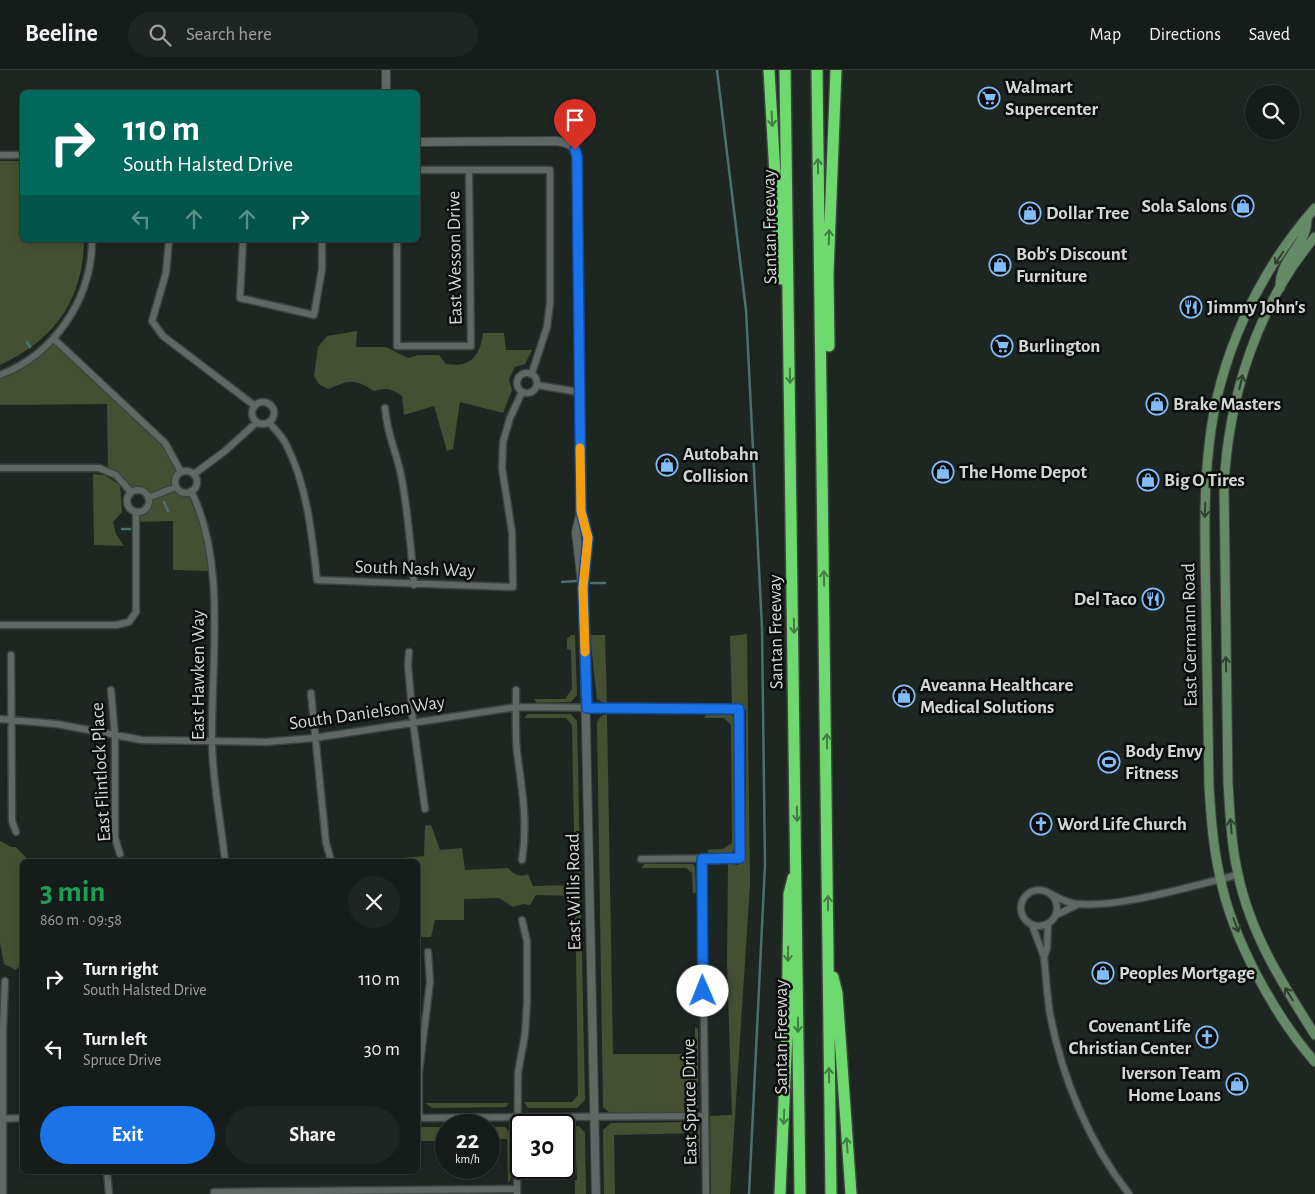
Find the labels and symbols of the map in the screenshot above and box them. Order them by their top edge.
place label: Walmart Supercenter [1005,78,1098,119]
supermarket icon: Walmart Supercenter [977,86,1001,110]
pin [554,99,596,150]
one-way arrow [767,110,776,126]
one-way arrow [813,158,823,174]
street label: Santan Freeway [759,169,781,285]
street label: East Wesson Drive [444,191,466,325]
shop icon: Sola Salons [1231,194,1255,218]
place label: Sola Salons [1142,197,1227,216]
shop icon: Dollar Tree [1018,201,1042,225]
place label: Dollar Tree [1046,204,1129,223]
one-way arrow [824,229,834,245]
place label: Bob's Discount Furniture [1016,245,1128,286]
one-way arrow [1274,251,1284,265]
shop icon: Bob's Discount Furniture [988,253,1012,277]
restaurant icon: Jimmy John's [1179,295,1203,319]
place label: Jimmy John's [1207,298,1306,317]
supermarket icon: Burlington [990,334,1014,358]
place label: Burlington [1018,337,1100,356]
one-way arrow [785,368,795,384]
one-way arrow [1237,374,1246,390]
shop icon: Brake Masters [1145,392,1169,416]
place label: Brake Masters [1173,395,1281,414]
place label: Autobahn Collision [683,445,759,486]
shop icon: Autobahn Collision [655,453,679,477]
shop icon: The Home Depot [931,460,955,484]
place label: The Home Depot [959,463,1087,482]
shop icon: Big O Tires [1136,468,1160,492]
place label: Big O Tires [1164,471,1245,490]
one-way arrow [1200,502,1210,518]
street label: South Nash Way [354,557,476,581]
street label: East Germann Road [1179,563,1201,707]
one-way arrow [819,571,829,587]
street label: Santan Freeway [765,574,787,690]
restaurant icon: Del Taco [1141,587,1165,611]
place label: Del Taco [1074,590,1137,609]
street label: East Hawken Way [189,610,208,740]
one-way arrow [789,618,799,634]
one-way arrow [1221,656,1231,672]
place label: Aveanna Healthcare Medical Solutions [920,676,1073,717]
shop icon: Aveanna Healthcare Medical Solutions [892,684,916,708]
street label: South Danielson Way [288,693,446,733]
street label: East Flintlock Place [88,702,114,842]
one-way arrow [822,733,831,749]
place label: Body Envy Fitness [1125,742,1203,783]
sports icon: Body Envy Fitness [1097,750,1121,774]
one-way arrow [792,806,802,822]
church icon: Word Life Church [1029,812,1053,836]
place label: Word Life Church [1057,815,1187,834]
one-way arrow [1226,819,1236,835]
street label: East Willis Road [563,833,585,951]
one-way arrow [823,896,833,912]
one-way arrow [1232,917,1241,932]
one-way arrow [783,946,793,962]
shop icon: Peoples Mortgage [1091,961,1115,985]
position arrow [676,964,728,1016]
place label: Peoples Mortgage [1119,964,1255,983]
street label: Santan Freeway [772,980,791,1094]
one-way arrow [1284,987,1294,1001]
one-way arrow [793,1017,803,1033]
place label: Covenant Life Christian Center [1068,1017,1191,1058]
church icon: Covenant Life Christian Center [1195,1025,1219,1049]
street label: East Spruce Drive [679,1038,701,1166]
place label: Iverson Team Home Loans [1121,1064,1221,1105]
one-way arrow [825,1068,834,1084]
shop icon: Iverson Team Home Loans [1225,1072,1249,1096]
one-way arrow [779,1109,788,1125]
speed limit sign: 30 [510,1114,575,1179]
one-way arrow [842,1138,851,1154]

